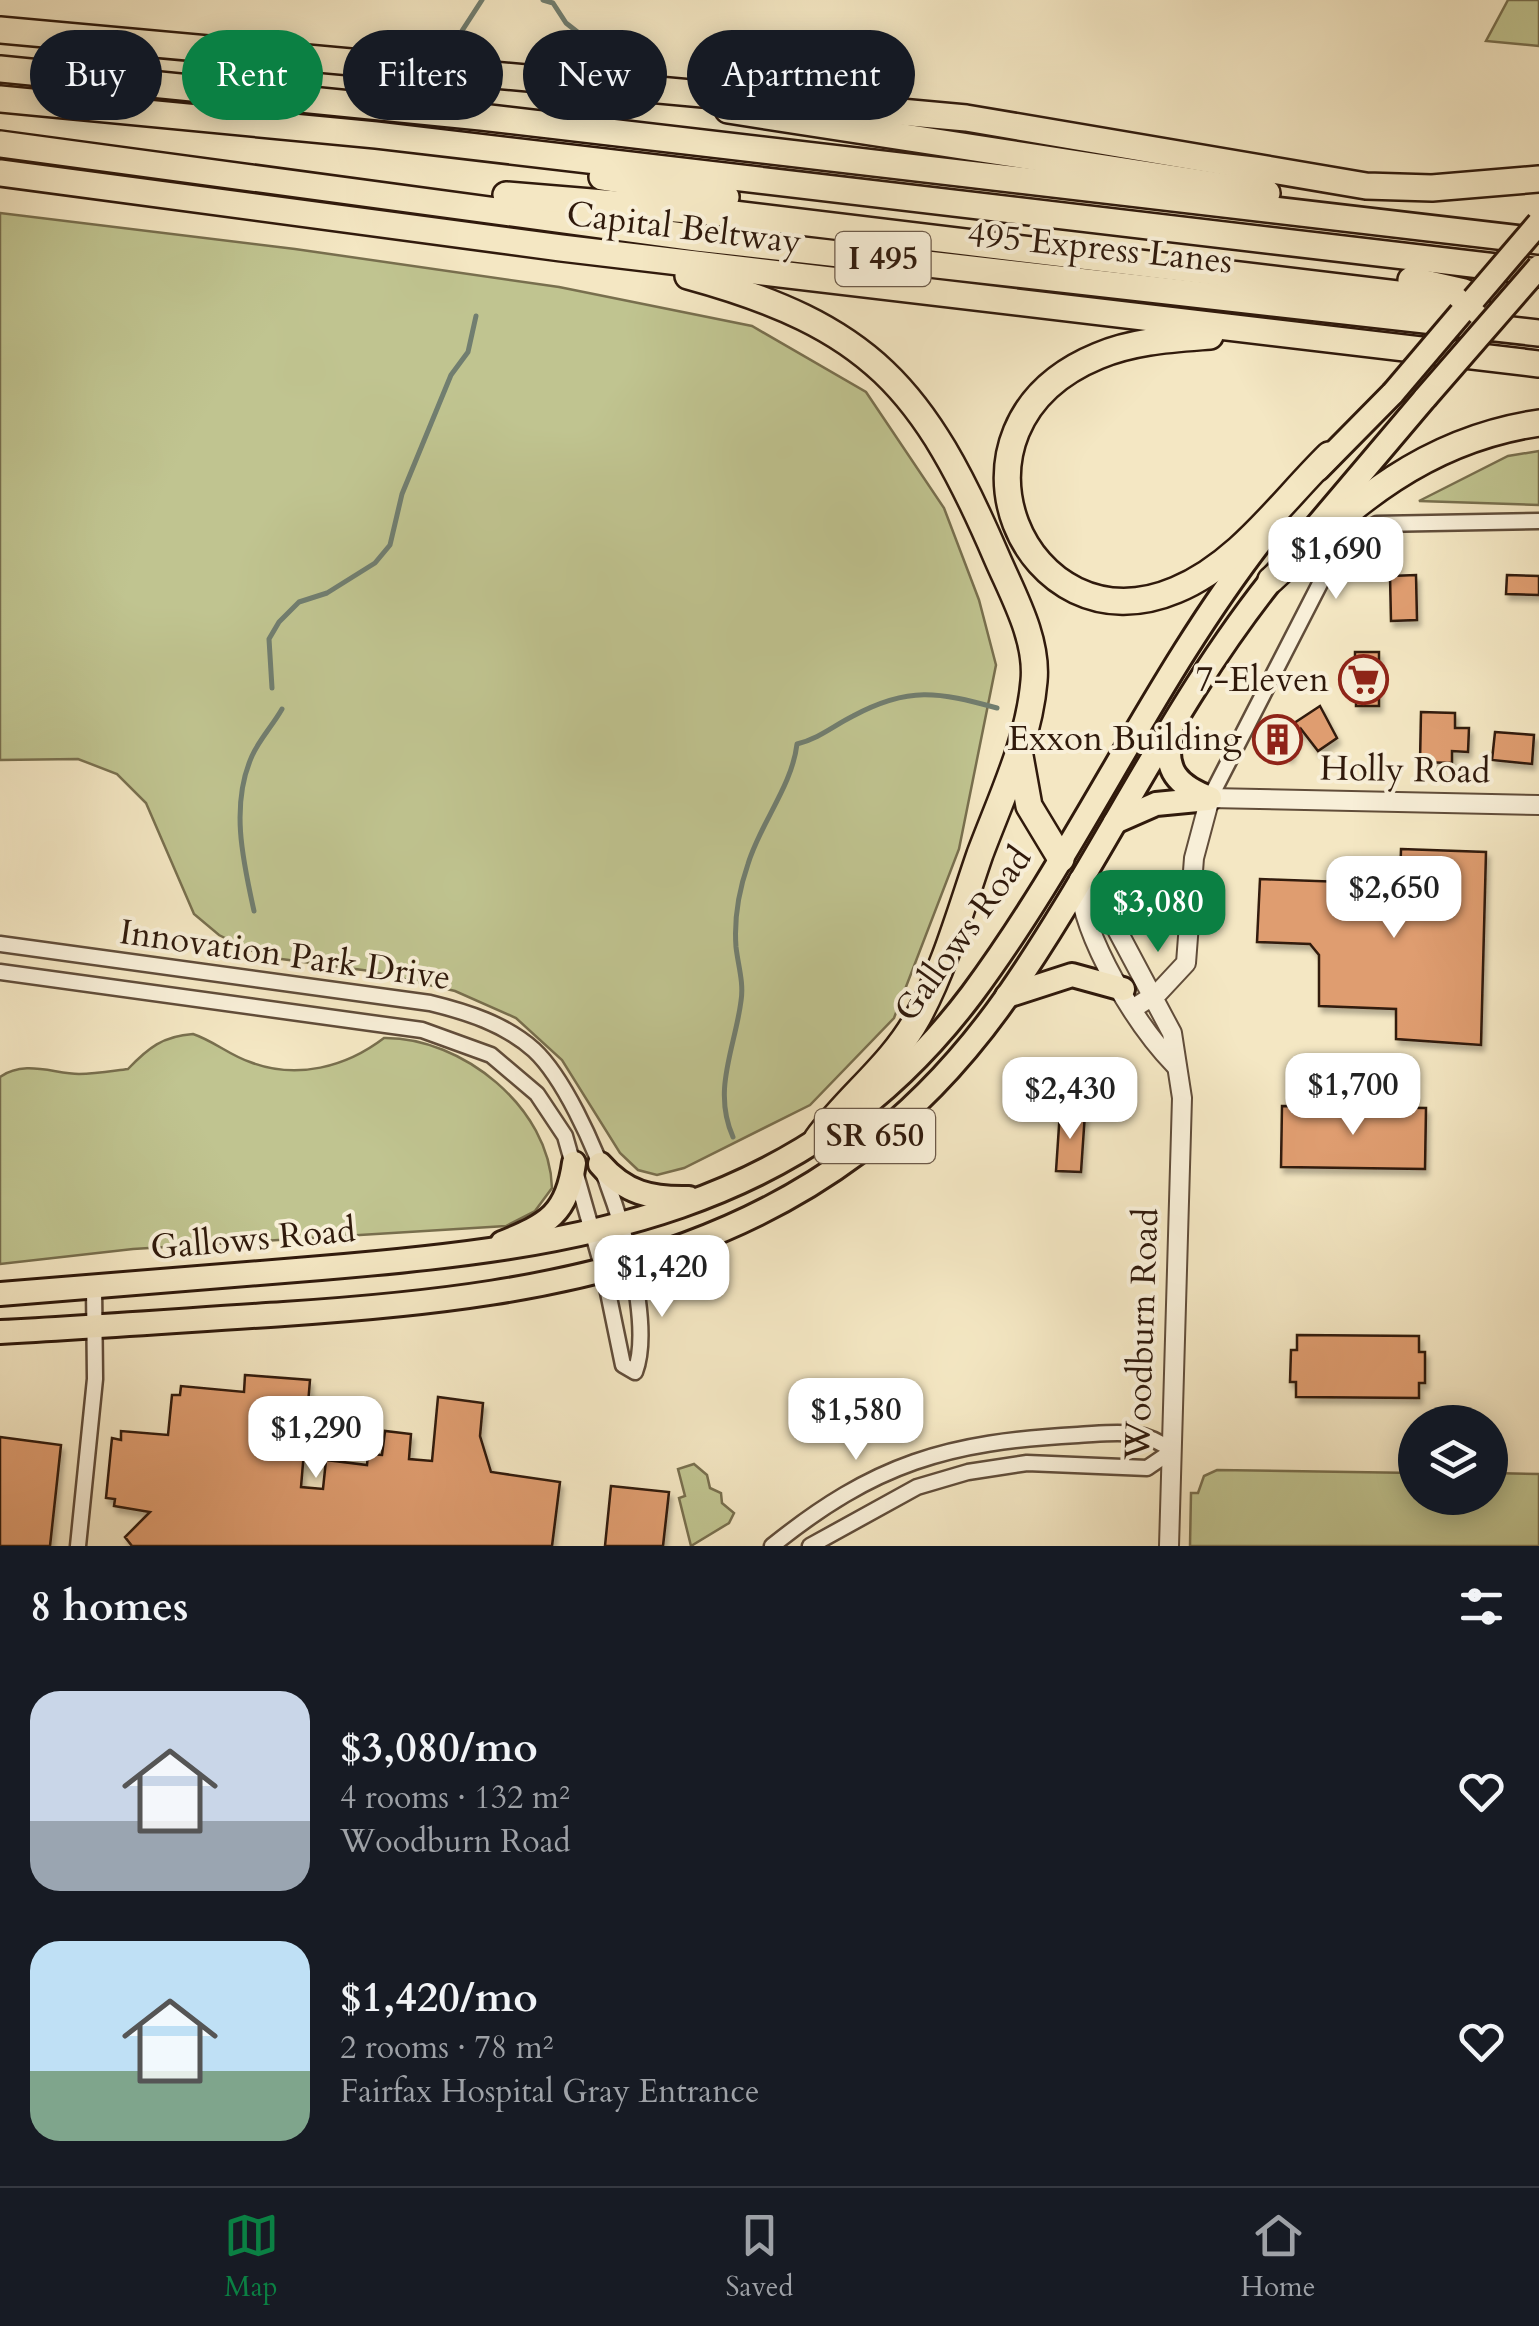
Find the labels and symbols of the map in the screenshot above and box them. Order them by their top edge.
street label: Capital Beltway [564,190,805,266]
street label: 495 Express Lanes [965,210,1235,286]
road number: I 495 [836,232,930,286]
pin: $1,690 [1255,517,1417,602]
supermarket icon: 7-Eleven [1338,654,1390,706]
place label: 7-Eleven [1196,656,1329,704]
building icon: Exxon Building [1251,713,1303,765]
place label: Exxon Building [1008,715,1242,763]
street label: Holly Road [1319,745,1491,795]
street label: Gallows Road [883,836,1043,1031]
pin: $2,650 [1313,856,1475,941]
pin: $3,080 [1077,870,1239,955]
street label: Innovation Park Drive [116,908,454,1002]
pin: $1,700 [1272,1053,1434,1138]
pin: $2,430 [989,1057,1151,1142]
road number: SR 650 [815,1109,935,1163]
street label: Gallows Road [148,1206,358,1272]
street label: Woodburn Road [1114,1207,1170,1462]
pin: $1,420 [581,1235,743,1320]
pin: $1,580 [775,1378,937,1463]
pin: $1,290 [235,1396,397,1481]

